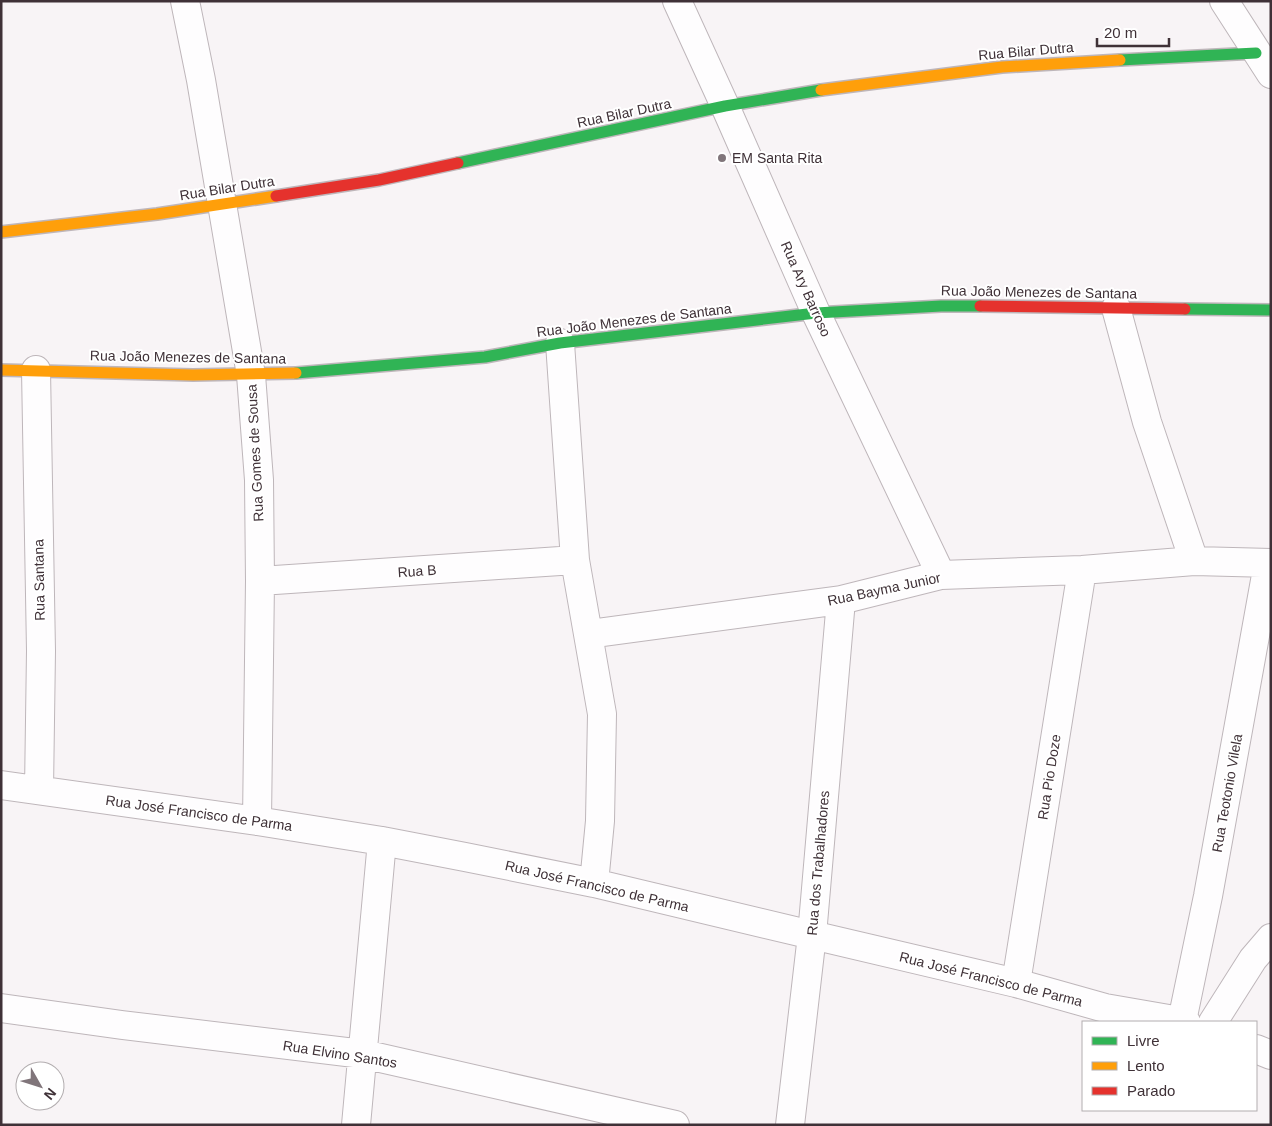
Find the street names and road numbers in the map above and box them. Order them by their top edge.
street label: Rua Bilar Dutra [978,39,1075,63]
street label: Rua Bilar Dutra [576,95,673,131]
street label: Rua Bilar Dutra [178,173,276,203]
street label: Rua Ary Barroso [778,239,834,339]
street label: Rua João Menezes de Santana [941,282,1137,302]
street label: Rua João Menezes de Santana [536,300,733,340]
street label: Rua João Menezes de Santana [90,347,286,367]
street label: Rua Gomes de Sousa [243,384,267,522]
street label: Rua Santana [30,539,48,621]
street label: Rua B [397,562,437,580]
street label: Rua Bayma Junior [826,569,942,609]
street label: Rua Teotonio Vilela [1209,732,1245,854]
street label: Rua Pio Doze [1034,733,1064,821]
street label: Rua dos Trabalhadores [804,790,832,936]
street label: Rua José Francisco de Parma [105,792,294,834]
street label: Rua José Francisco de Parma [503,857,691,915]
street label: Rua José Francisco de Parma [898,948,1084,1010]
street label: Rua Elvino Santos [282,1037,398,1071]

